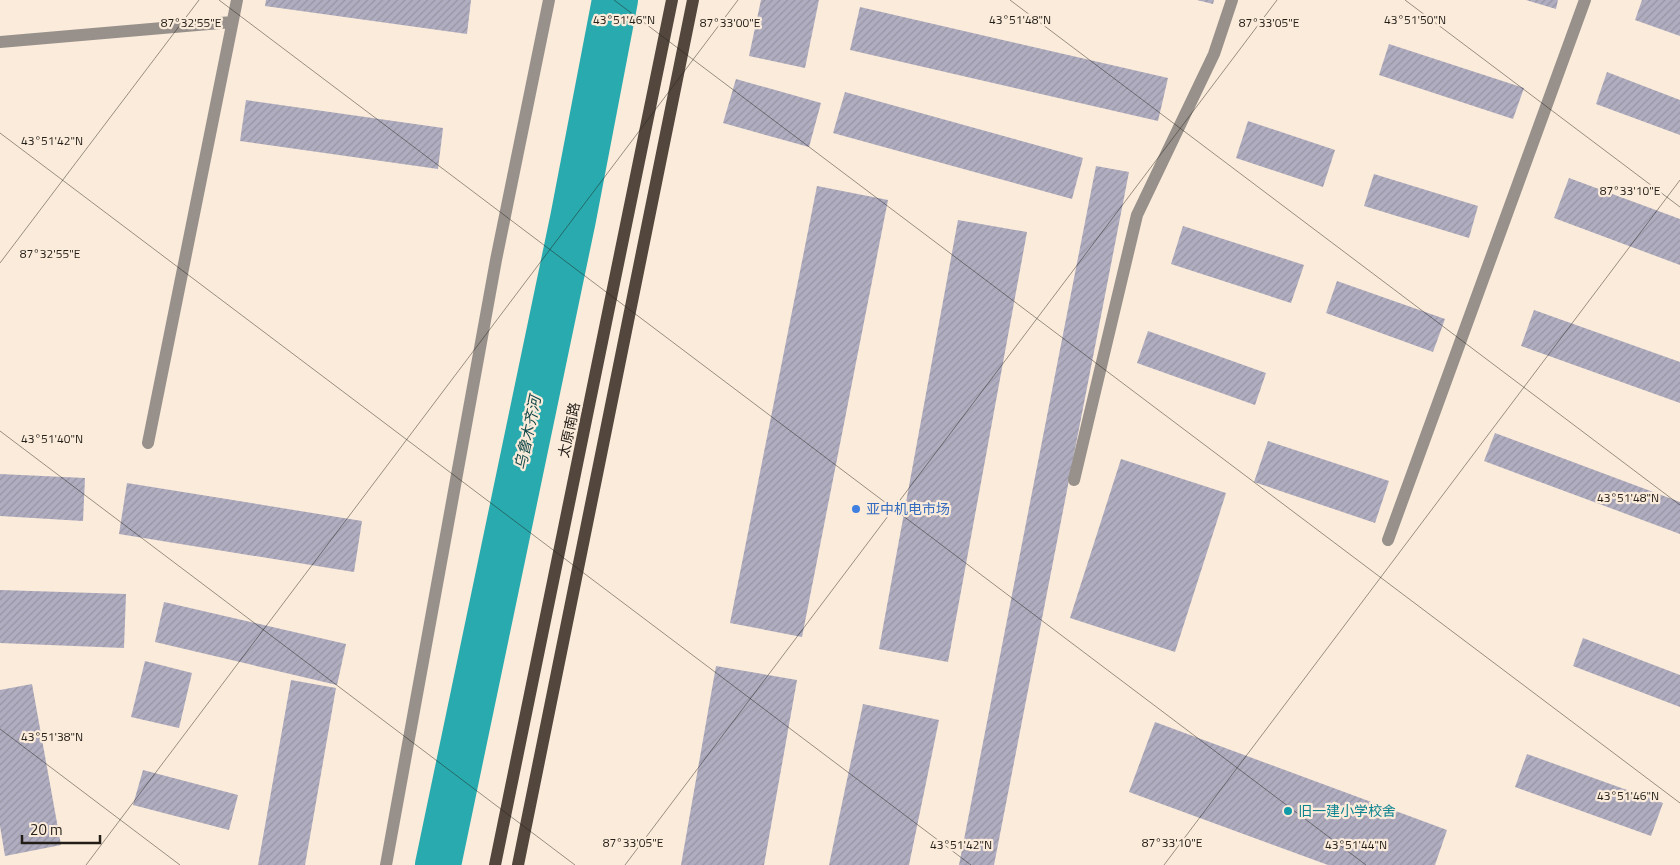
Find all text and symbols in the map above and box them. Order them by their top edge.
text: 43°51'46"N [593,10,655,29]
text: 43°51'48"N [989,10,1051,29]
text: 43°51'50"N [1384,10,1446,29]
text: 87°32'55"E [161,13,222,32]
text: 87°33'00"E [700,13,761,32]
text: 87°33'05"E [1239,13,1300,32]
text: 43°51'42"N [21,131,83,150]
text: 87°33'10"E [1600,181,1661,200]
text: 87°32'55"E [20,244,81,263]
water label: 乌鲁木齐河 [508,391,547,472]
street label: 太原南路 [552,400,585,459]
text: 43°51'40"N [21,429,83,448]
text: 43°51'48"N [1597,488,1659,507]
place label: 亚中机电市场 [866,498,950,519]
marker: 亚中机电市场 [850,503,862,515]
text: 43°51'38"N [21,727,83,746]
text: 43°51'46"N [1597,786,1659,805]
place label: 旧一建小学校舍 [1298,800,1396,821]
marker: 旧一建小学校舍 [1282,805,1294,817]
scale bar [22,812,100,844]
text: 20 m [30,818,63,841]
text: 87°33'05"E [603,833,664,852]
text: 87°33'10"E [1142,833,1203,852]
text: 43°51'42"N [930,835,992,854]
text: 43°51'44"N [1325,835,1387,854]

